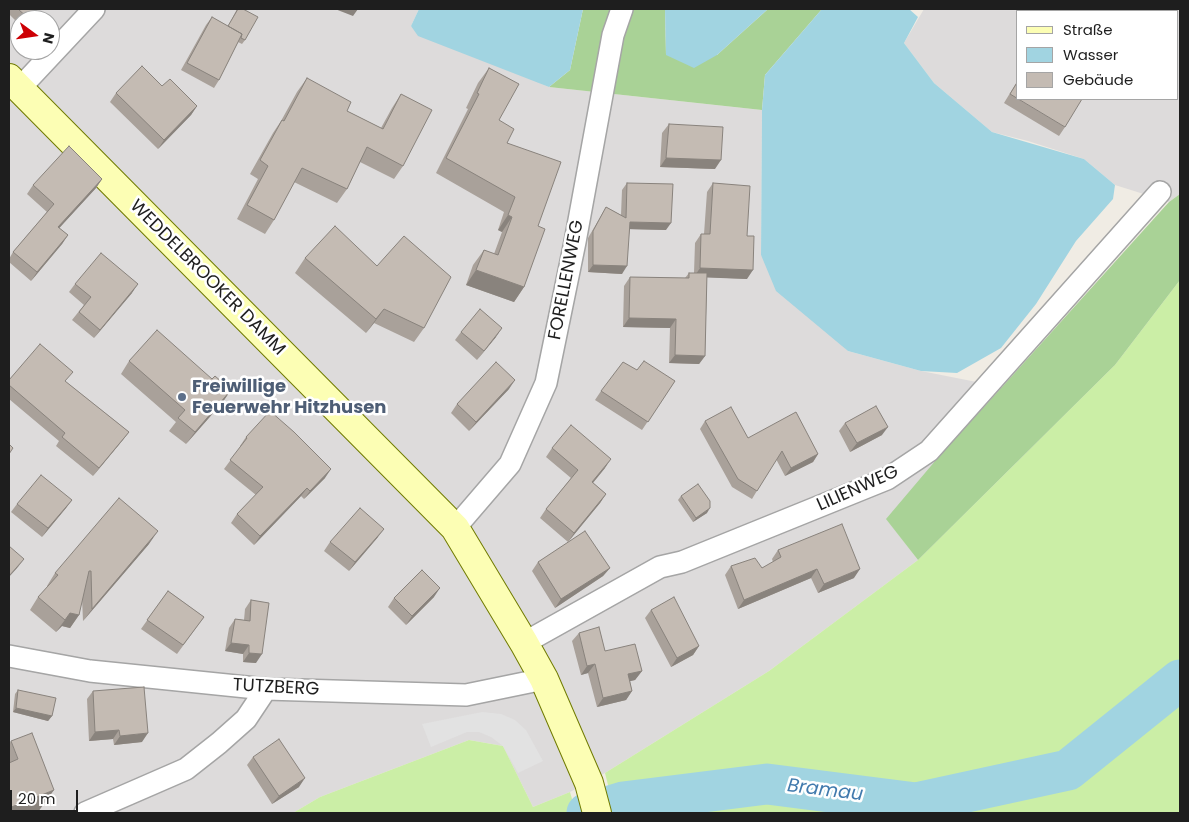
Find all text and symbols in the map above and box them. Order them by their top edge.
north arrow [10,10,60,60]
legend [1016,10,1179,100]
text: Straße [1063,19,1113,40]
text: N [38,31,60,46]
text: Wasser [1063,44,1118,65]
text: Gebäude [1063,69,1133,90]
street label: WEDDELBROOKER DAMM [125,196,289,360]
street label: FORELLENWEG [545,218,589,342]
place label: Freiwillige Feuerwehr Hitzhusen [192,376,386,418]
marker: Freiwillige Feuerwehr Hitzhusen [176,391,188,403]
street label: LILIENWEG [814,461,902,517]
street label: TUTZBERG [232,675,320,701]
water label: Bramau [786,775,864,807]
scale bar [12,780,80,812]
text: 20 m [18,788,56,809]

